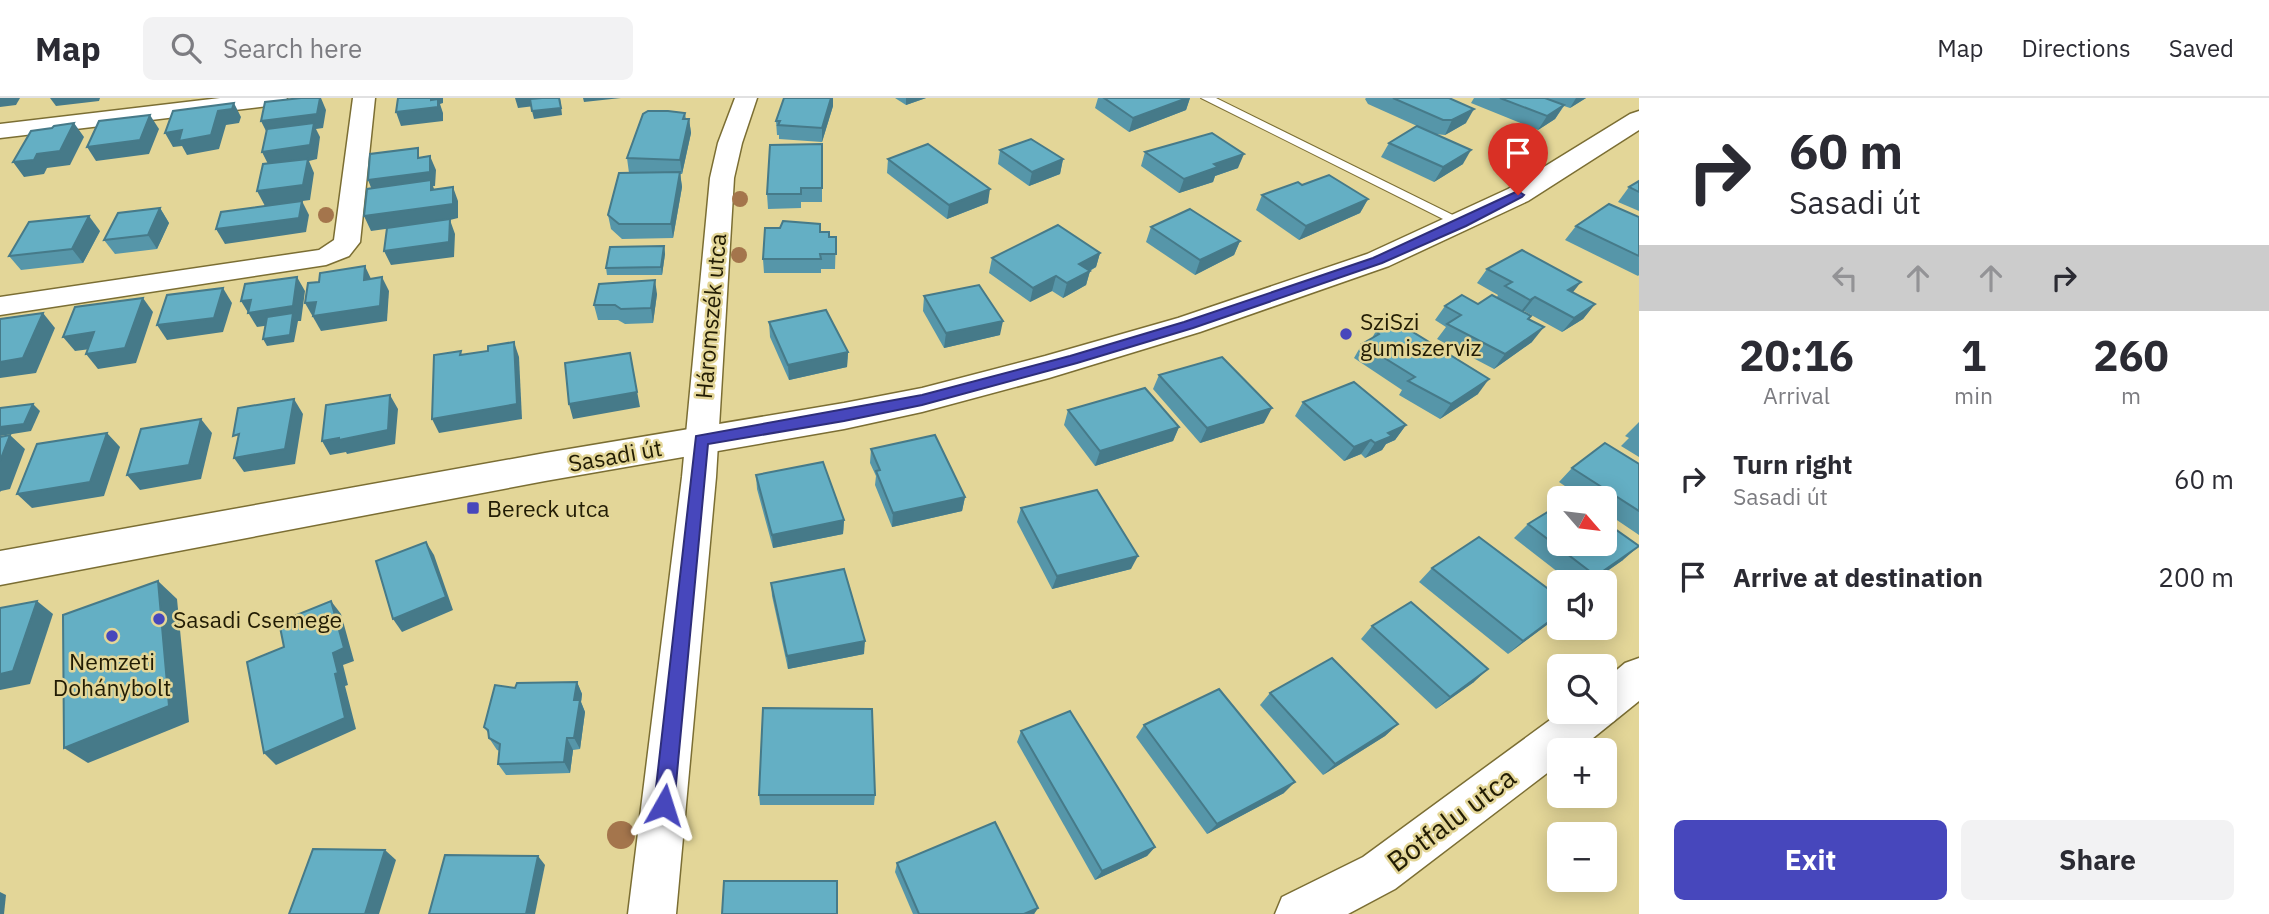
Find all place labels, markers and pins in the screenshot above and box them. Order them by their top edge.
pin [1488,123,1548,195]
place label: SziSzi gumiszerviz [1360,306,1481,362]
marker: SziSzi gumiszerviz [1338,326,1354,342]
place label: Bereck utca [487,493,610,523]
marker: Bereck utca [465,500,481,516]
place label: Sasadi Csemege [173,604,342,634]
marker: Sasadi Csemege [151,611,167,627]
marker: Nemzeti Dohánybolt [104,628,120,644]
place label: Nemzeti Dohánybolt [53,646,171,702]

